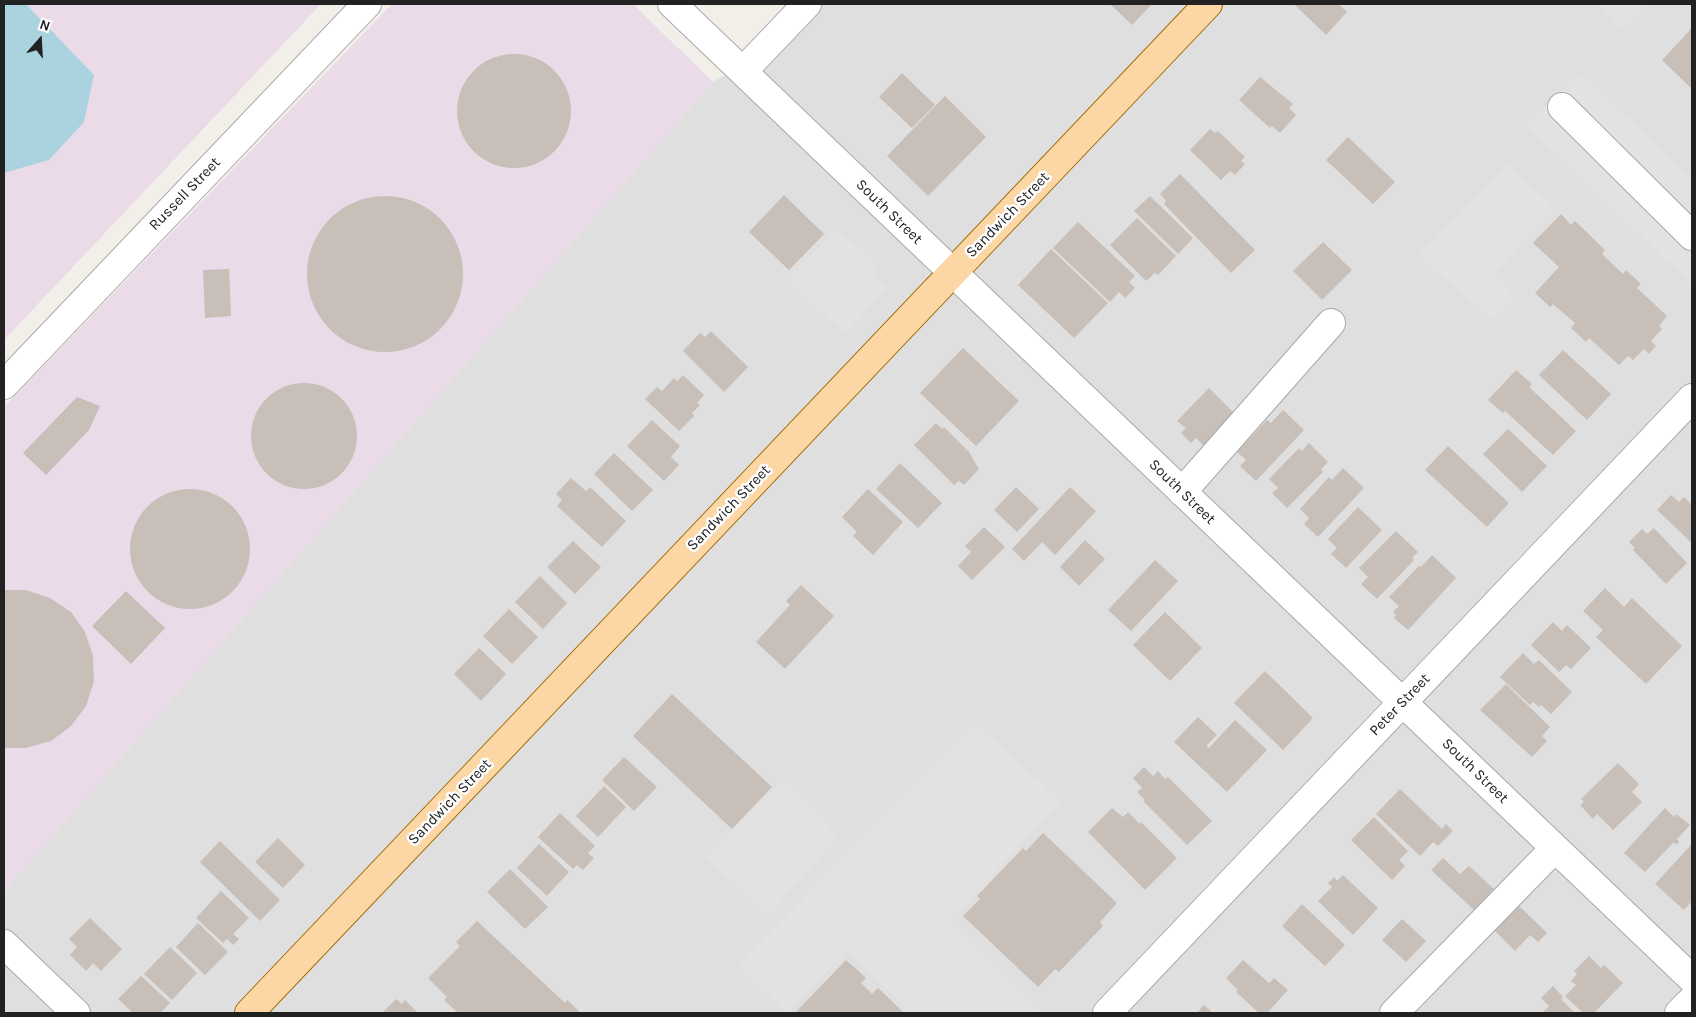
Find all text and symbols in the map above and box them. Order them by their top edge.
north arrow [15,15,65,65]
text: N [38,16,53,35]
street label: Russell Street [146,154,224,234]
street label: Sandwich Street [963,168,1053,262]
street label: South Street [852,176,926,248]
street label: South Street [1145,456,1219,528]
street label: Sandwich Street [684,461,774,555]
street label: Peter Street [1366,670,1434,740]
street label: South Street [1438,735,1512,807]
street label: Sandwich Street [405,755,495,849]

